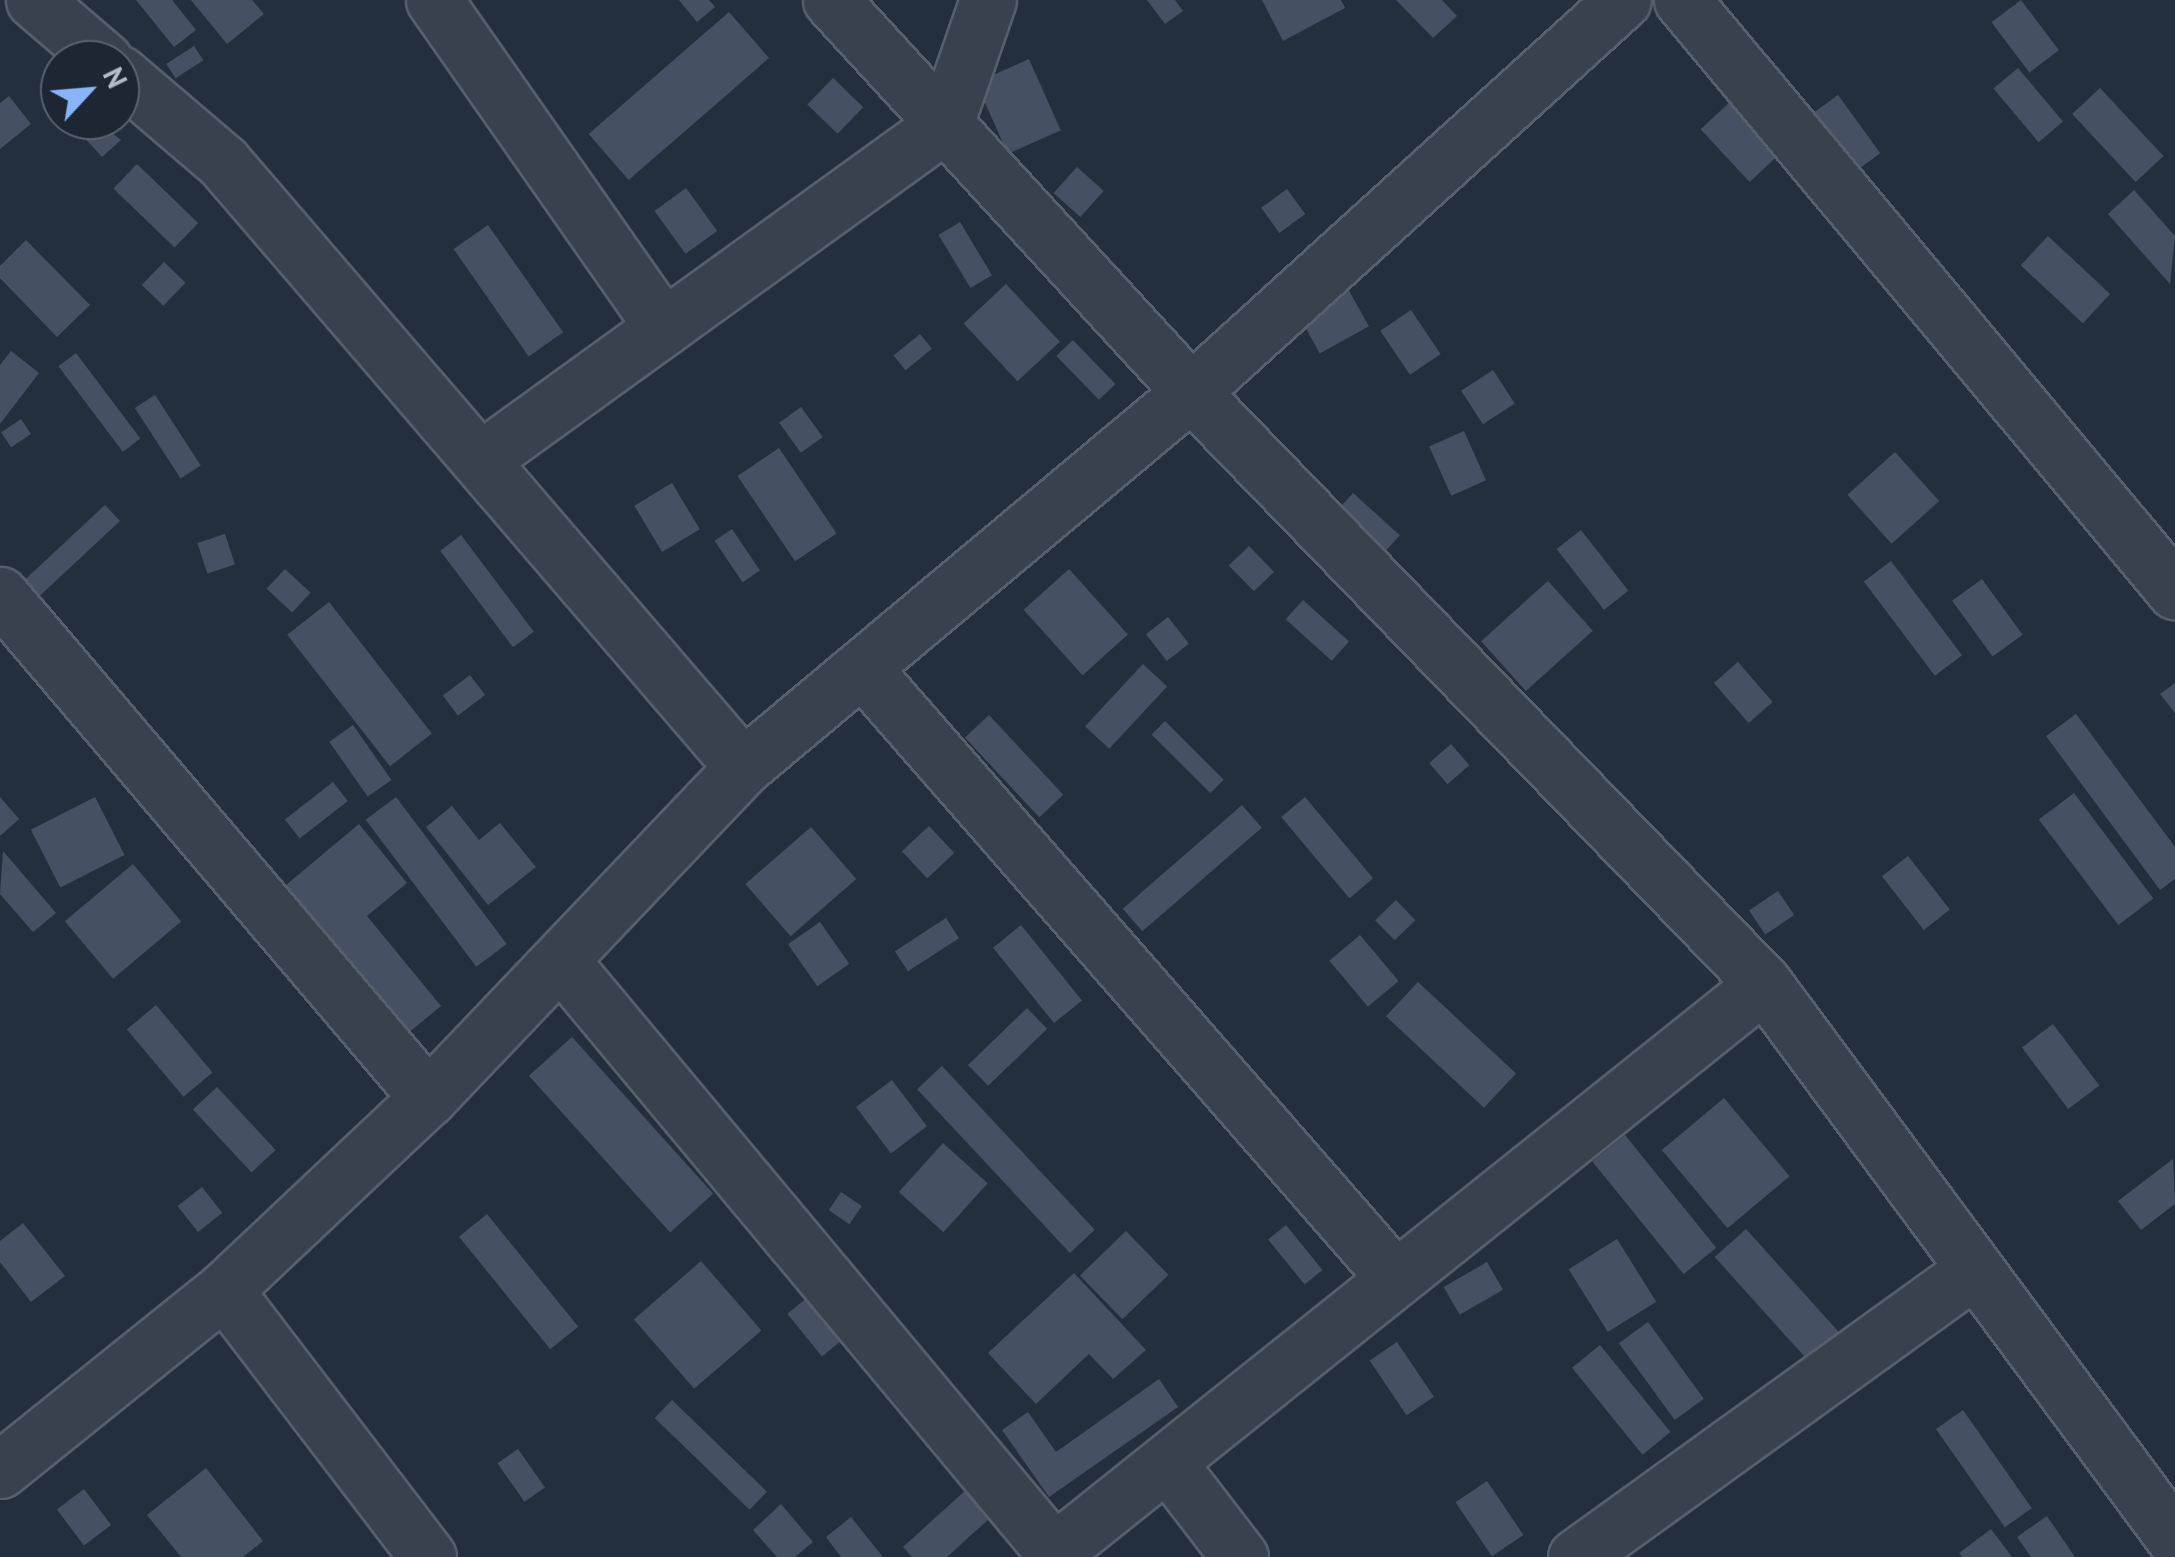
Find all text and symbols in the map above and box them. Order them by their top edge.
north arrow [40,40,140,140]
text: N [95,61,136,94]

